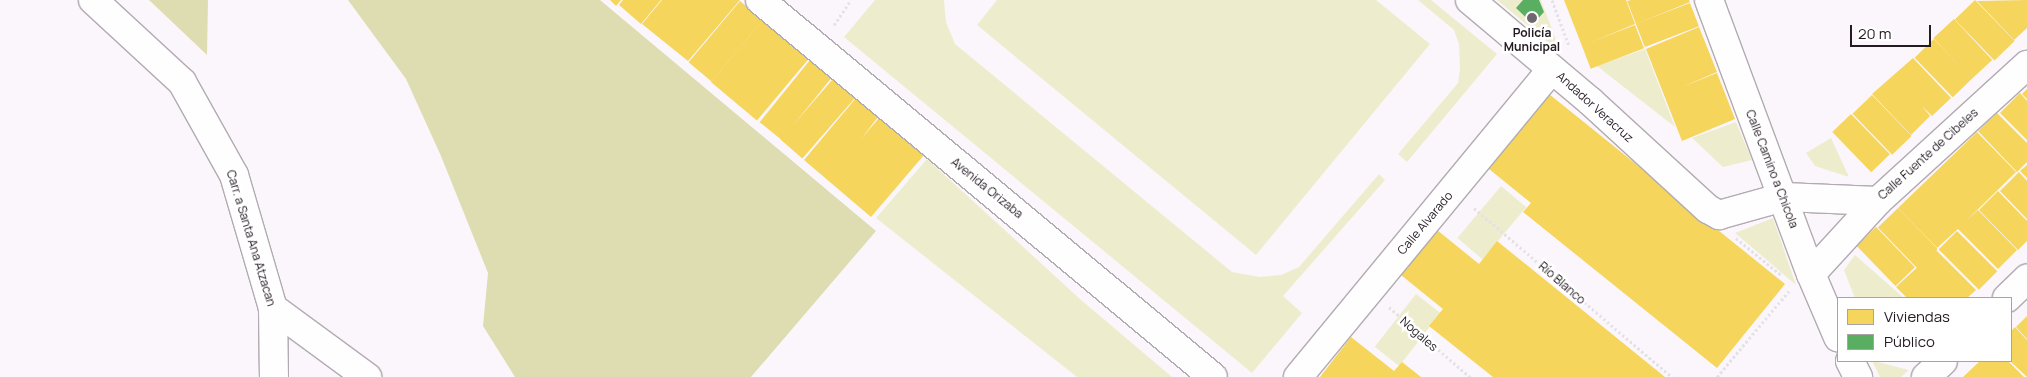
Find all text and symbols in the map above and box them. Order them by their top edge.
marker: Policía Municipal [1526,12,1538,24]
scale bar [1852,15,1933,47]
text: 20 m [1858,23,1891,44]
place label: Policía Municipal [1504,26,1560,54]
street label: Andador Veracruz [1554,69,1636,145]
street label: Calle Fuente de Cibeles [1875,105,1981,203]
street label: Calle Camino a Chicola [1743,108,1801,230]
street label: Avenida Orizaba [948,155,1026,221]
street label: Carr. a Santa Ana Atzacan [223,168,279,308]
street label: Calle Alvarado [1394,188,1456,258]
street label: Río Blanco [1536,259,1588,307]
legend [1837,297,2012,362]
text: Viviendas [1884,306,1950,327]
street label: Nogales [1397,314,1441,354]
text: Público [1884,331,1935,352]

